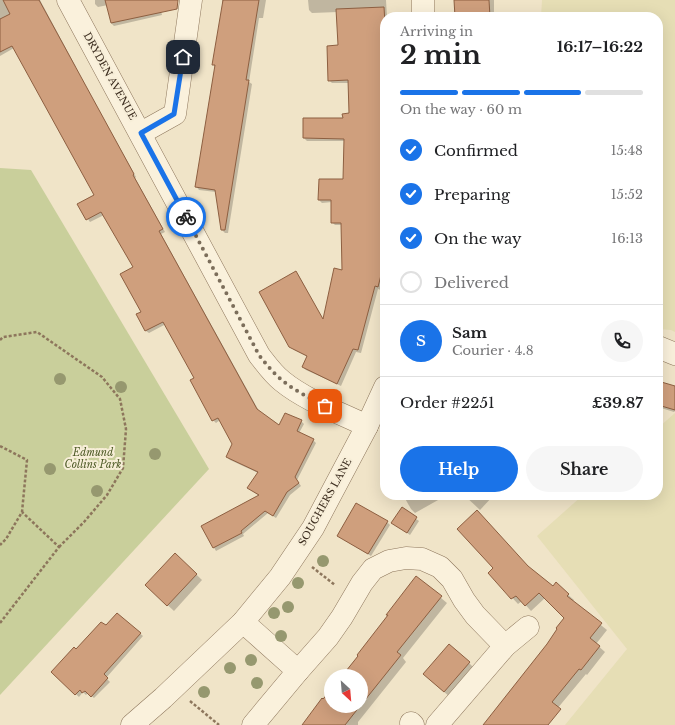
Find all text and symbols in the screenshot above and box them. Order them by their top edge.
text: Arriving in [400,23,473,40]
street label: DRYDEN AVENUE [81,30,139,122]
text: 16:17–16:22 [557,37,643,56]
text: 2 min [400,39,481,71]
pin [166,40,200,74]
icon: home [172,46,194,68]
text: On the way · 60 m [400,101,522,118]
icon: check [400,139,422,161]
text: Confirmed [434,141,518,160]
text: 15:48 [611,142,643,159]
icon: check [400,183,422,205]
text: Preparing [434,185,510,204]
text: 15:52 [611,186,643,203]
courier [166,197,206,237]
icon: bike [175,206,197,228]
icon: check [400,227,422,249]
text: On the way [434,229,522,248]
text: 16:13 [611,230,643,247]
text: Delivered [434,273,509,292]
button: phone [601,320,643,362]
text: Sam [452,323,487,342]
text: S [416,331,426,350]
text: Courier · 4.8 [452,342,534,359]
pin [308,389,342,423]
text: Order #2251 [400,393,495,412]
text: £39.87 [592,393,643,412]
icon: bag [314,395,336,417]
park label: Edmund Collins Park [65,446,121,471]
button: Help [400,446,518,492]
button: Share [526,446,643,492]
street label: SOUGHERS LANE [296,456,354,548]
north arrow [324,669,368,713]
map controls [324,669,368,713]

